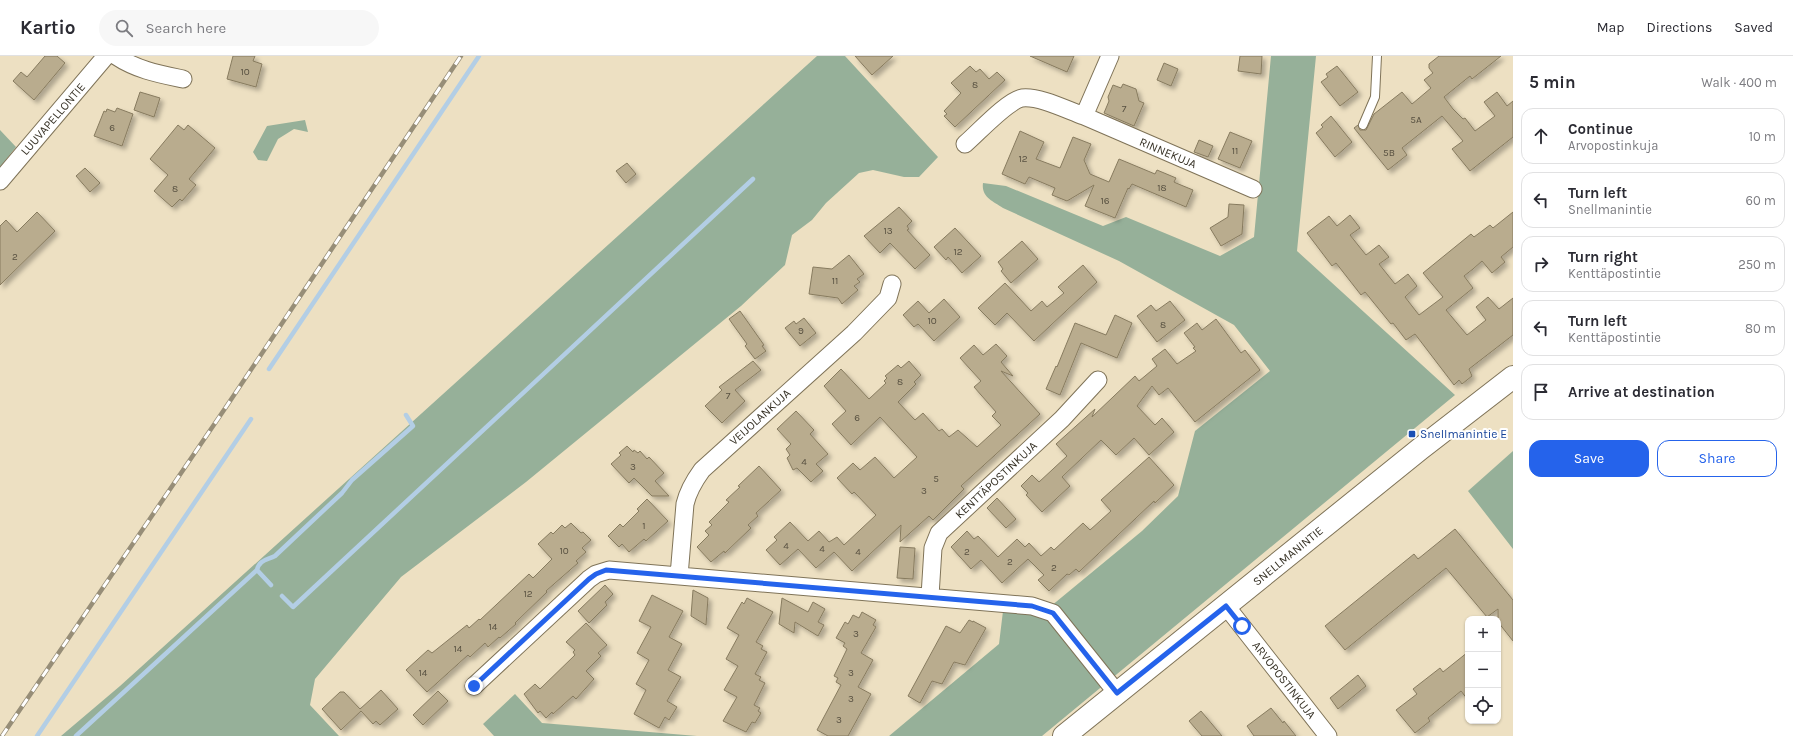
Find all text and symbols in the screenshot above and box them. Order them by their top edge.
search box [99,10,379,46]
text: Kartio [20,17,75,39]
icon: search [113,17,135,39]
text: Search here [145,19,226,37]
text: Map [1597,19,1625,36]
text: Directions [1647,19,1712,36]
text: Saved [1734,19,1773,36]
house number: 10 [240,66,250,78]
text: 5 min [1529,72,1576,92]
text: Walk · 400 m [1701,75,1777,90]
house number: 8 [972,79,978,91]
street label: LUUVAPELLONTIE [18,80,88,158]
house number: 7 [1122,103,1127,115]
house number: 5A [1410,114,1422,126]
text: Continue [1568,120,1633,138]
house number: 6 [109,122,115,134]
icon: ahead [1530,125,1552,147]
text: 10 m [1749,129,1776,144]
street label: RINNEKUJA [1137,135,1199,171]
text: Arvopostinkuja [1568,138,1658,153]
house number: 11 [1232,145,1238,157]
house number: 5B [1383,147,1395,159]
house number: 12 [1018,153,1028,165]
house number: 18 [1157,182,1167,194]
house number: 8 [172,183,178,195]
text: Turn left [1568,184,1627,202]
icon: left [1530,189,1552,211]
text: 60 m [1746,193,1776,208]
house number: 16 [1100,195,1110,207]
text: Snellmanintie [1568,202,1652,217]
house number: 13 [883,225,893,237]
house number: 12 [953,246,963,258]
text: Turn right [1568,248,1638,266]
house number: 2 [12,251,18,263]
icon: right [1530,253,1552,275]
text: 250 m [1738,257,1776,272]
text: Kenttäpostintie [1568,266,1661,281]
house number: 11 [832,275,838,287]
text: Turn left [1568,312,1627,330]
house number: 10 [927,315,937,327]
icon: left [1530,317,1552,339]
house number: 8 [1160,319,1166,331]
text: 80 m [1745,321,1776,336]
house number: 9 [798,325,804,337]
text: Kenttäpostintie [1568,330,1661,345]
house number: 8 [897,376,903,388]
icon: arrive [1530,381,1552,403]
text: Arrive at destination [1568,383,1715,401]
street label: VEIJOLANKUJA [727,386,793,448]
house number: 7 [726,390,731,402]
house number: 6 [854,412,860,424]
place label: Snellmanintie E [1420,427,1507,441]
marker: Snellmanintie E [1407,429,1417,439]
street label: KENTTÄPOSTINKUJA [952,438,1040,522]
button: Save [1529,440,1649,477]
button: Share [1657,440,1777,477]
house number: 4 [801,456,807,468]
house number: 3 [630,461,636,473]
house number: 5 [933,473,939,485]
house number: 3 [921,485,927,497]
house number: 1 [642,520,646,532]
street label: SNELLMANINTIE [1250,523,1326,589]
house number: 4 [783,540,789,552]
house number: 4 [819,543,825,555]
house number: 10 [559,545,569,557]
house number: 4 [855,546,861,558]
house number: 2 [964,546,970,558]
house number: 2 [1007,556,1013,568]
house number: 2 [1051,562,1057,574]
house number: 12 [523,588,533,600]
map controls [1465,616,1501,724]
button: + [1465,616,1501,652]
route start [1233,617,1251,635]
house number: 14 [489,621,498,633]
house number: 3 [853,628,859,640]
street label: ARVOPOSTINKUJA [1249,638,1319,722]
house number: 14 [454,643,463,655]
button: − [1465,652,1501,688]
house number: 14 [419,667,428,679]
house number: 3 [848,667,854,679]
route end [465,677,483,695]
button: locate [1465,688,1501,724]
house number: 3 [848,693,854,705]
house number: 3 [836,714,842,726]

